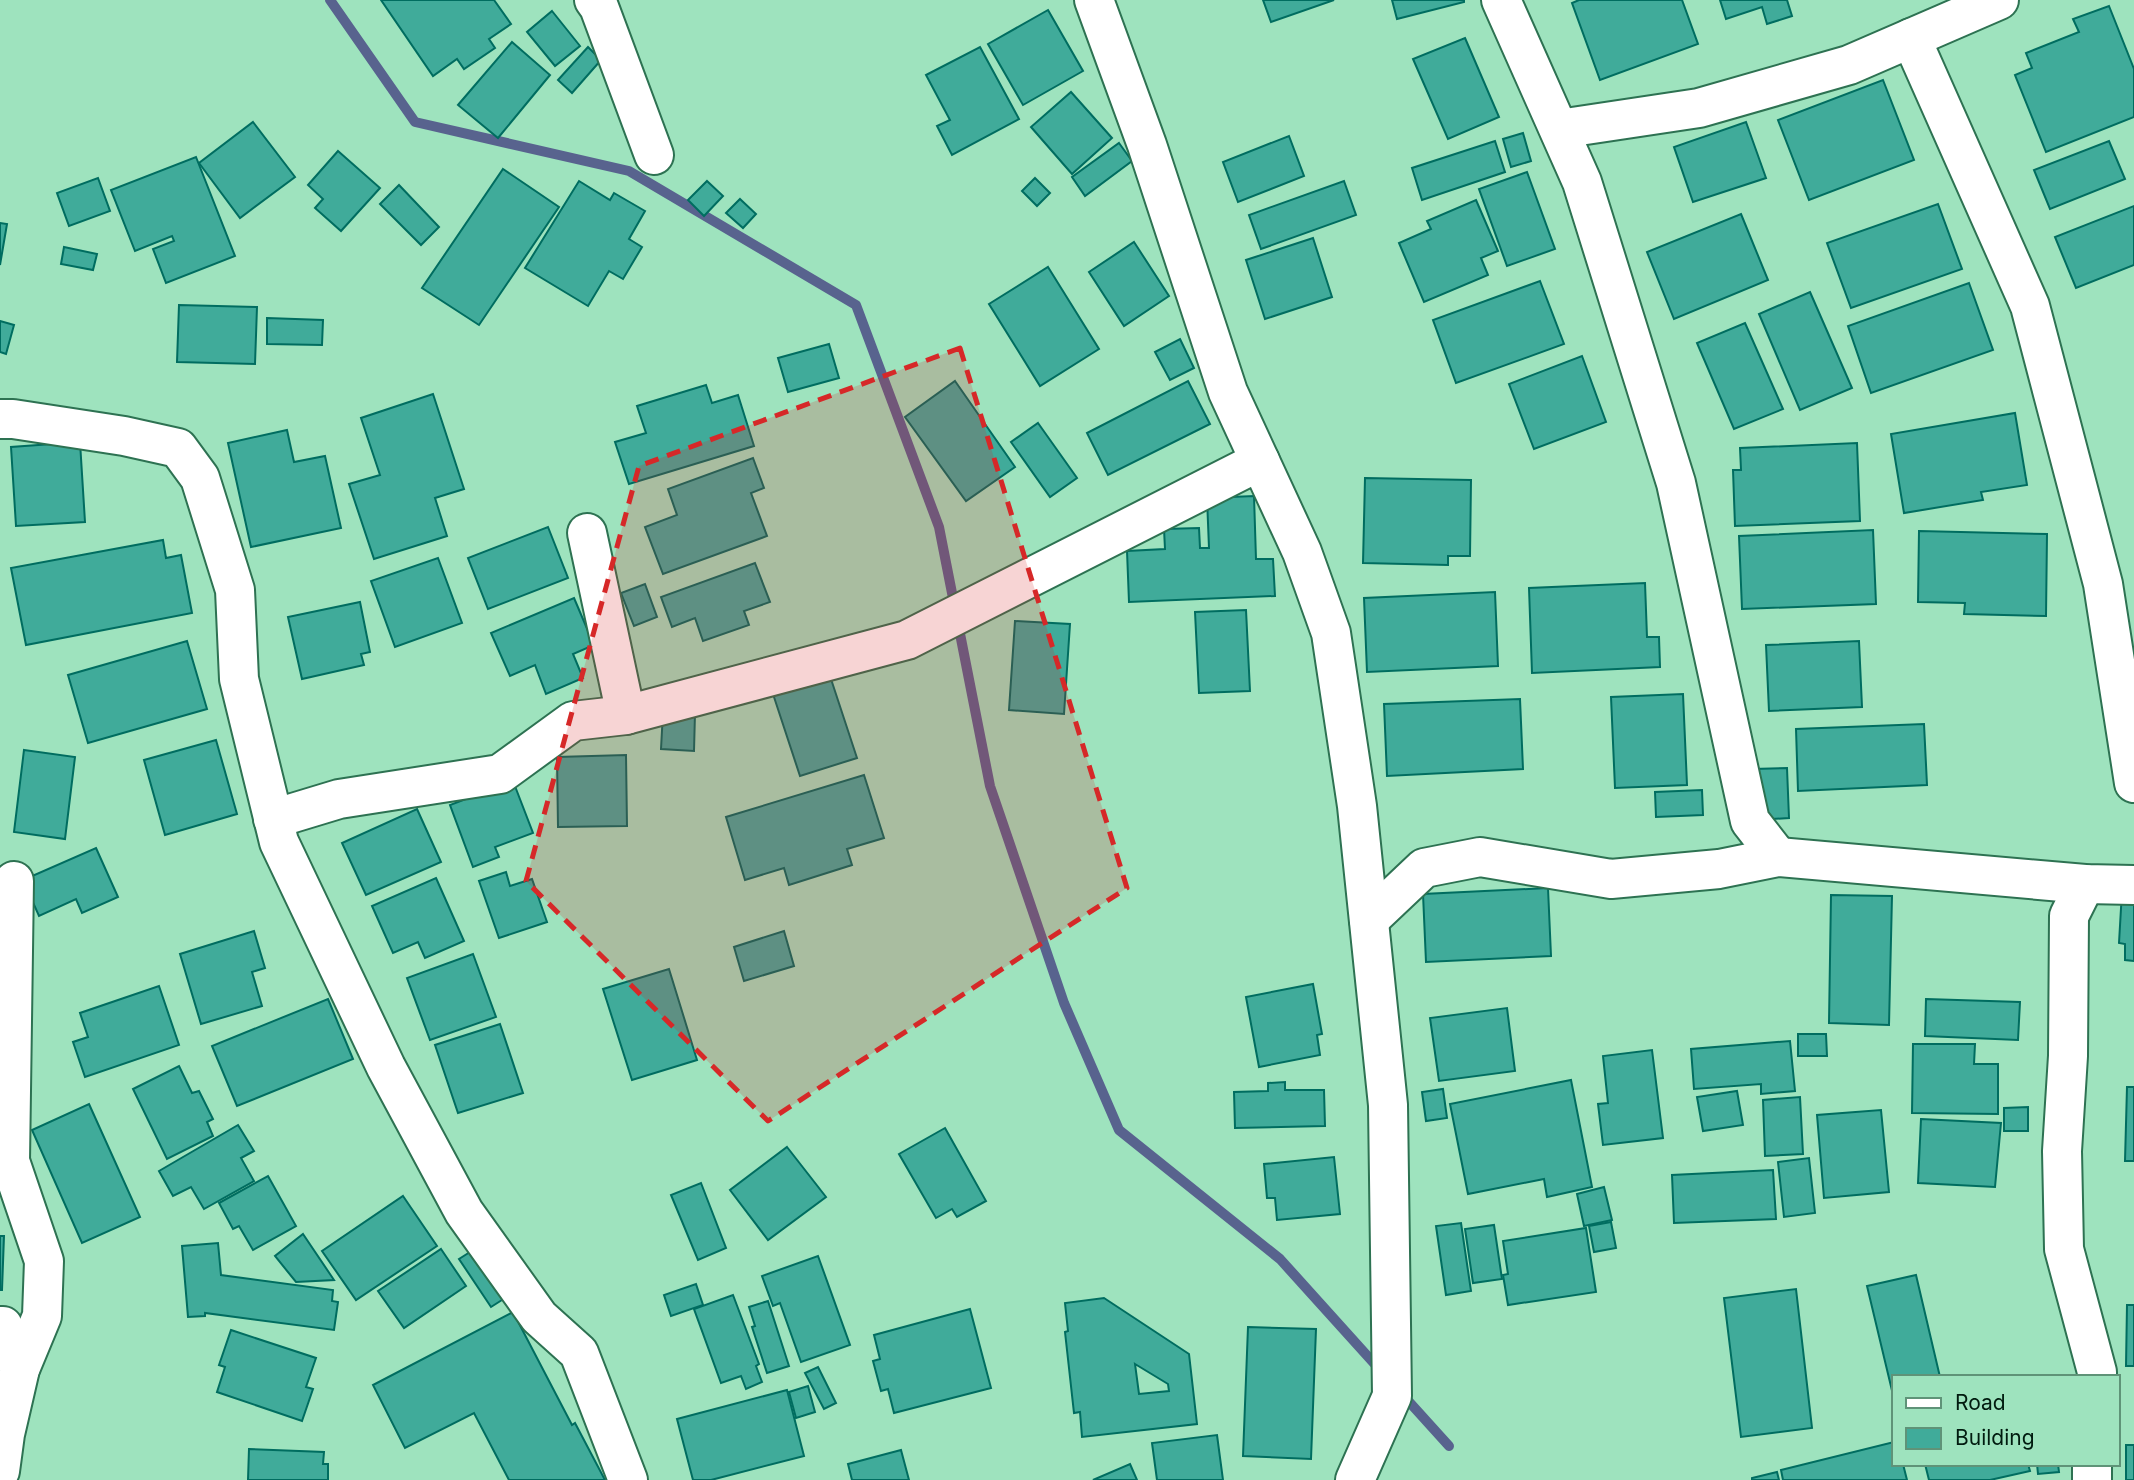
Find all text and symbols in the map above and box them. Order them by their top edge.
legend [1892,1375,2120,1466]
text: Road [1955,1390,2006,1415]
text: Building [1955,1425,2035,1450]

